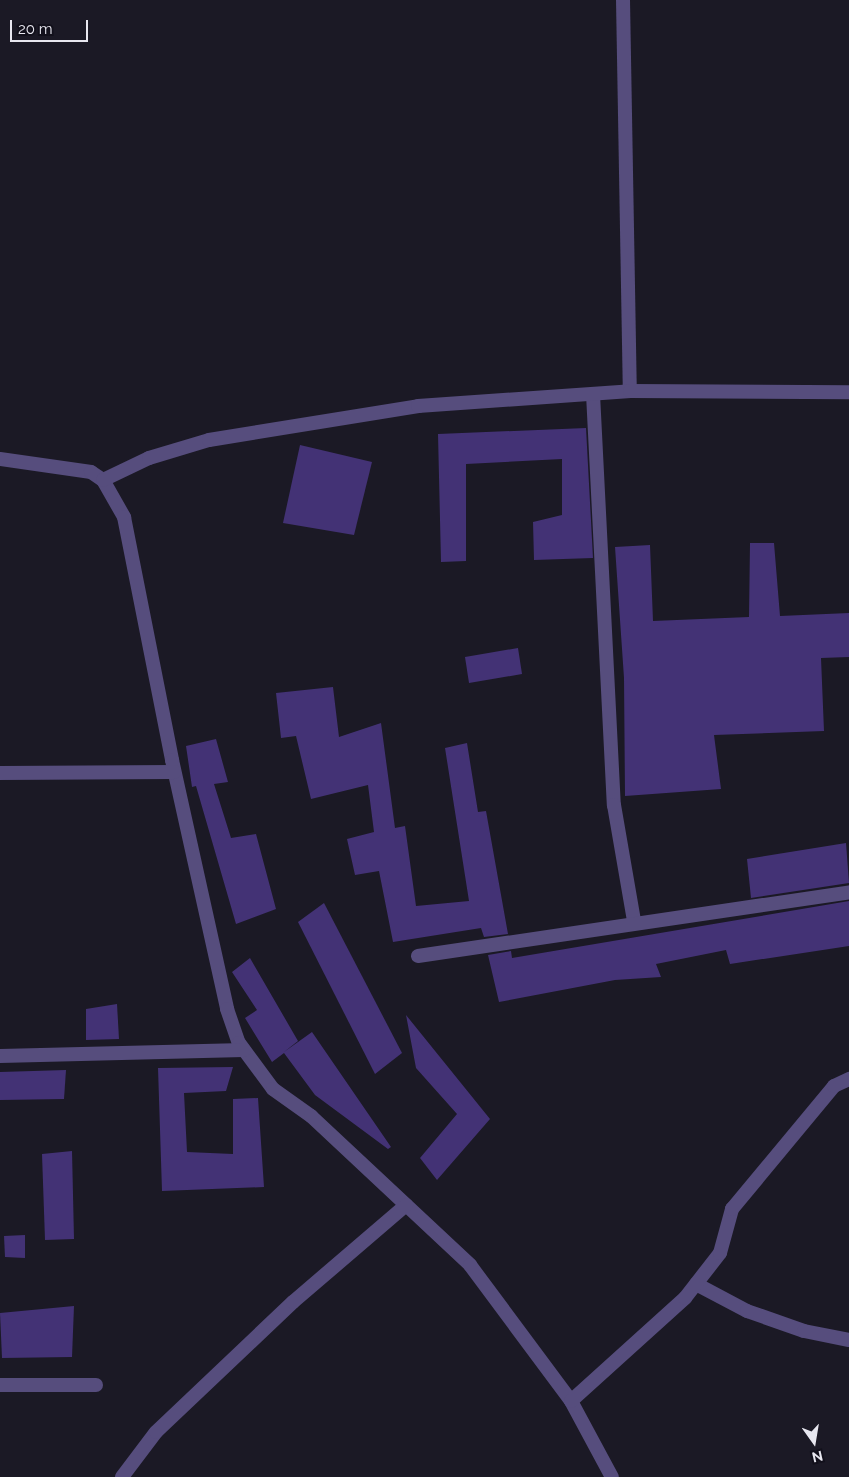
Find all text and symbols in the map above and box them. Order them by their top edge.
scale bar [12,10,90,42]
text: 20 m [18,20,53,38]
north arrow [789,1417,839,1467]
text: N [810,1448,824,1466]

